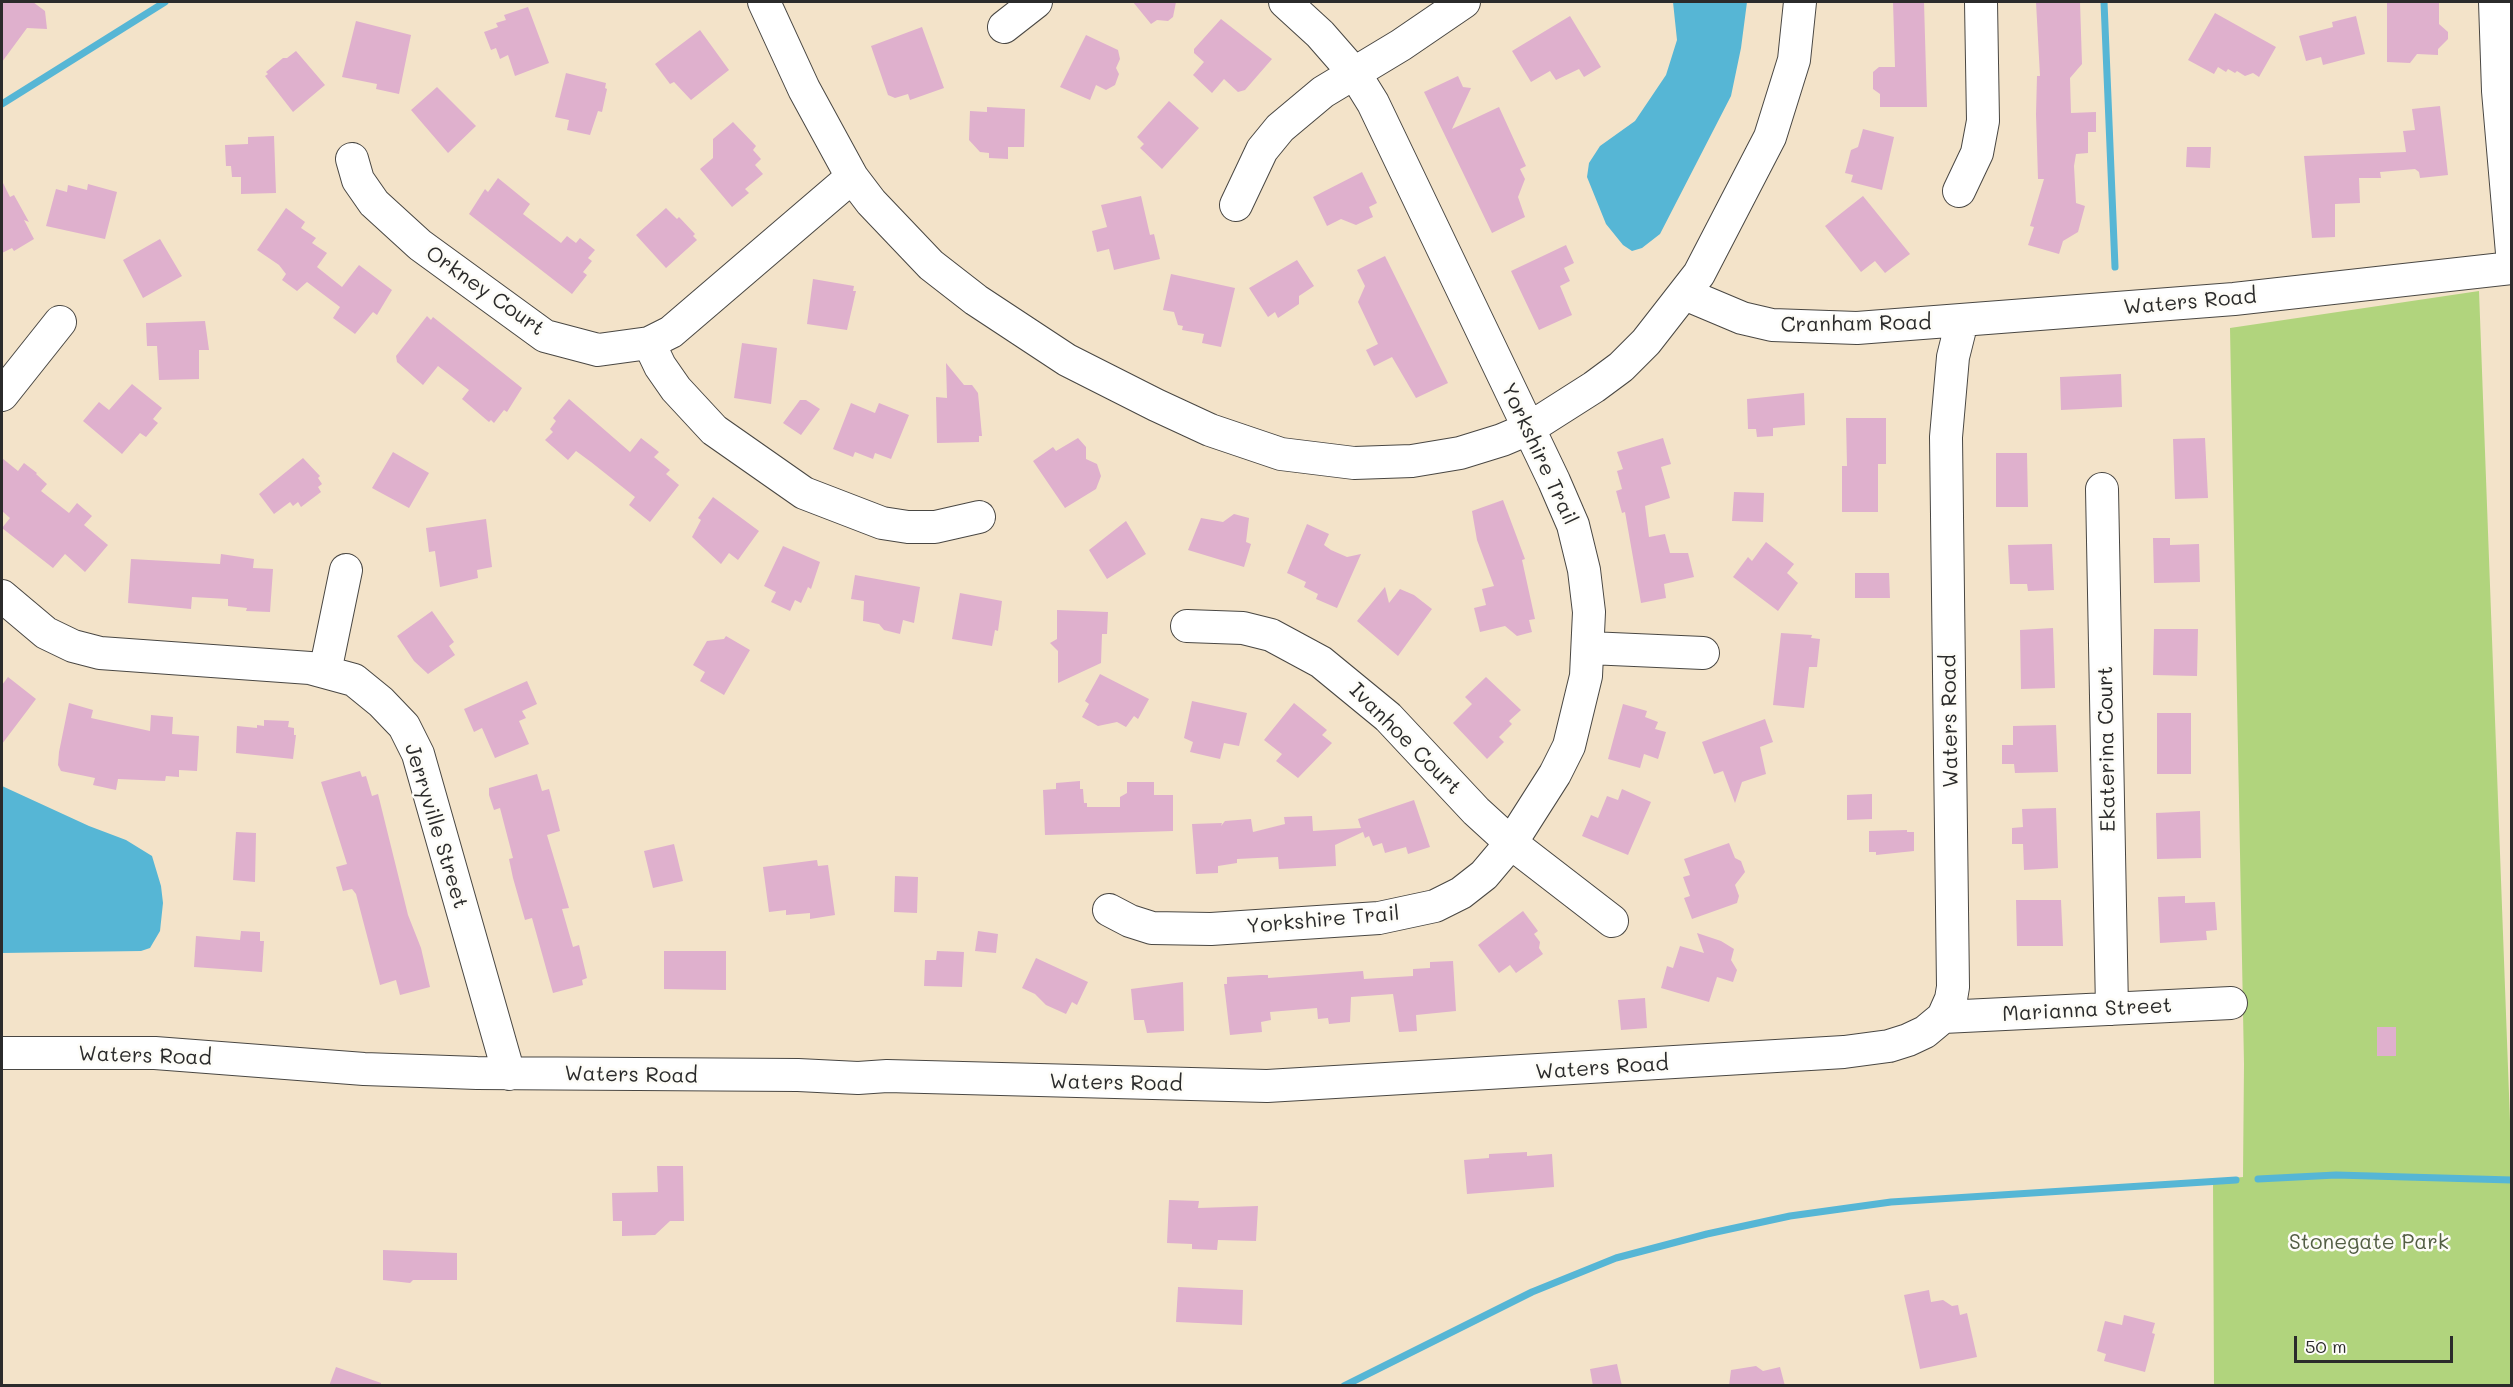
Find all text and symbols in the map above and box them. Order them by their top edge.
street label: Orkney Court [421,241,549,341]
street label: Waters Road [2122,284,2258,320]
street label: Cranham Road [1780,310,1932,338]
street label: Yorkshire Trail [1495,379,1583,529]
street label: Waters Road [1936,654,1964,788]
street label: Ekaterina Court [2093,666,2121,832]
street label: Ivanhoe Court [1344,678,1466,800]
street label: Jerryville Street [399,740,473,912]
street label: Yorkshire Trail [1245,901,1401,939]
street label: Marianna Street [2002,993,2172,1027]
street label: Waters Road [78,1041,212,1071]
street label: Waters Road [1535,1051,1669,1085]
street label: Waters Road [564,1061,698,1089]
street label: Waters Road [1049,1069,1183,1097]
park label: Stonegate Park [2289,1230,2449,1256]
scale bar [2297,1324,2456,1362]
text: 50 m [2305,1334,2347,1358]

